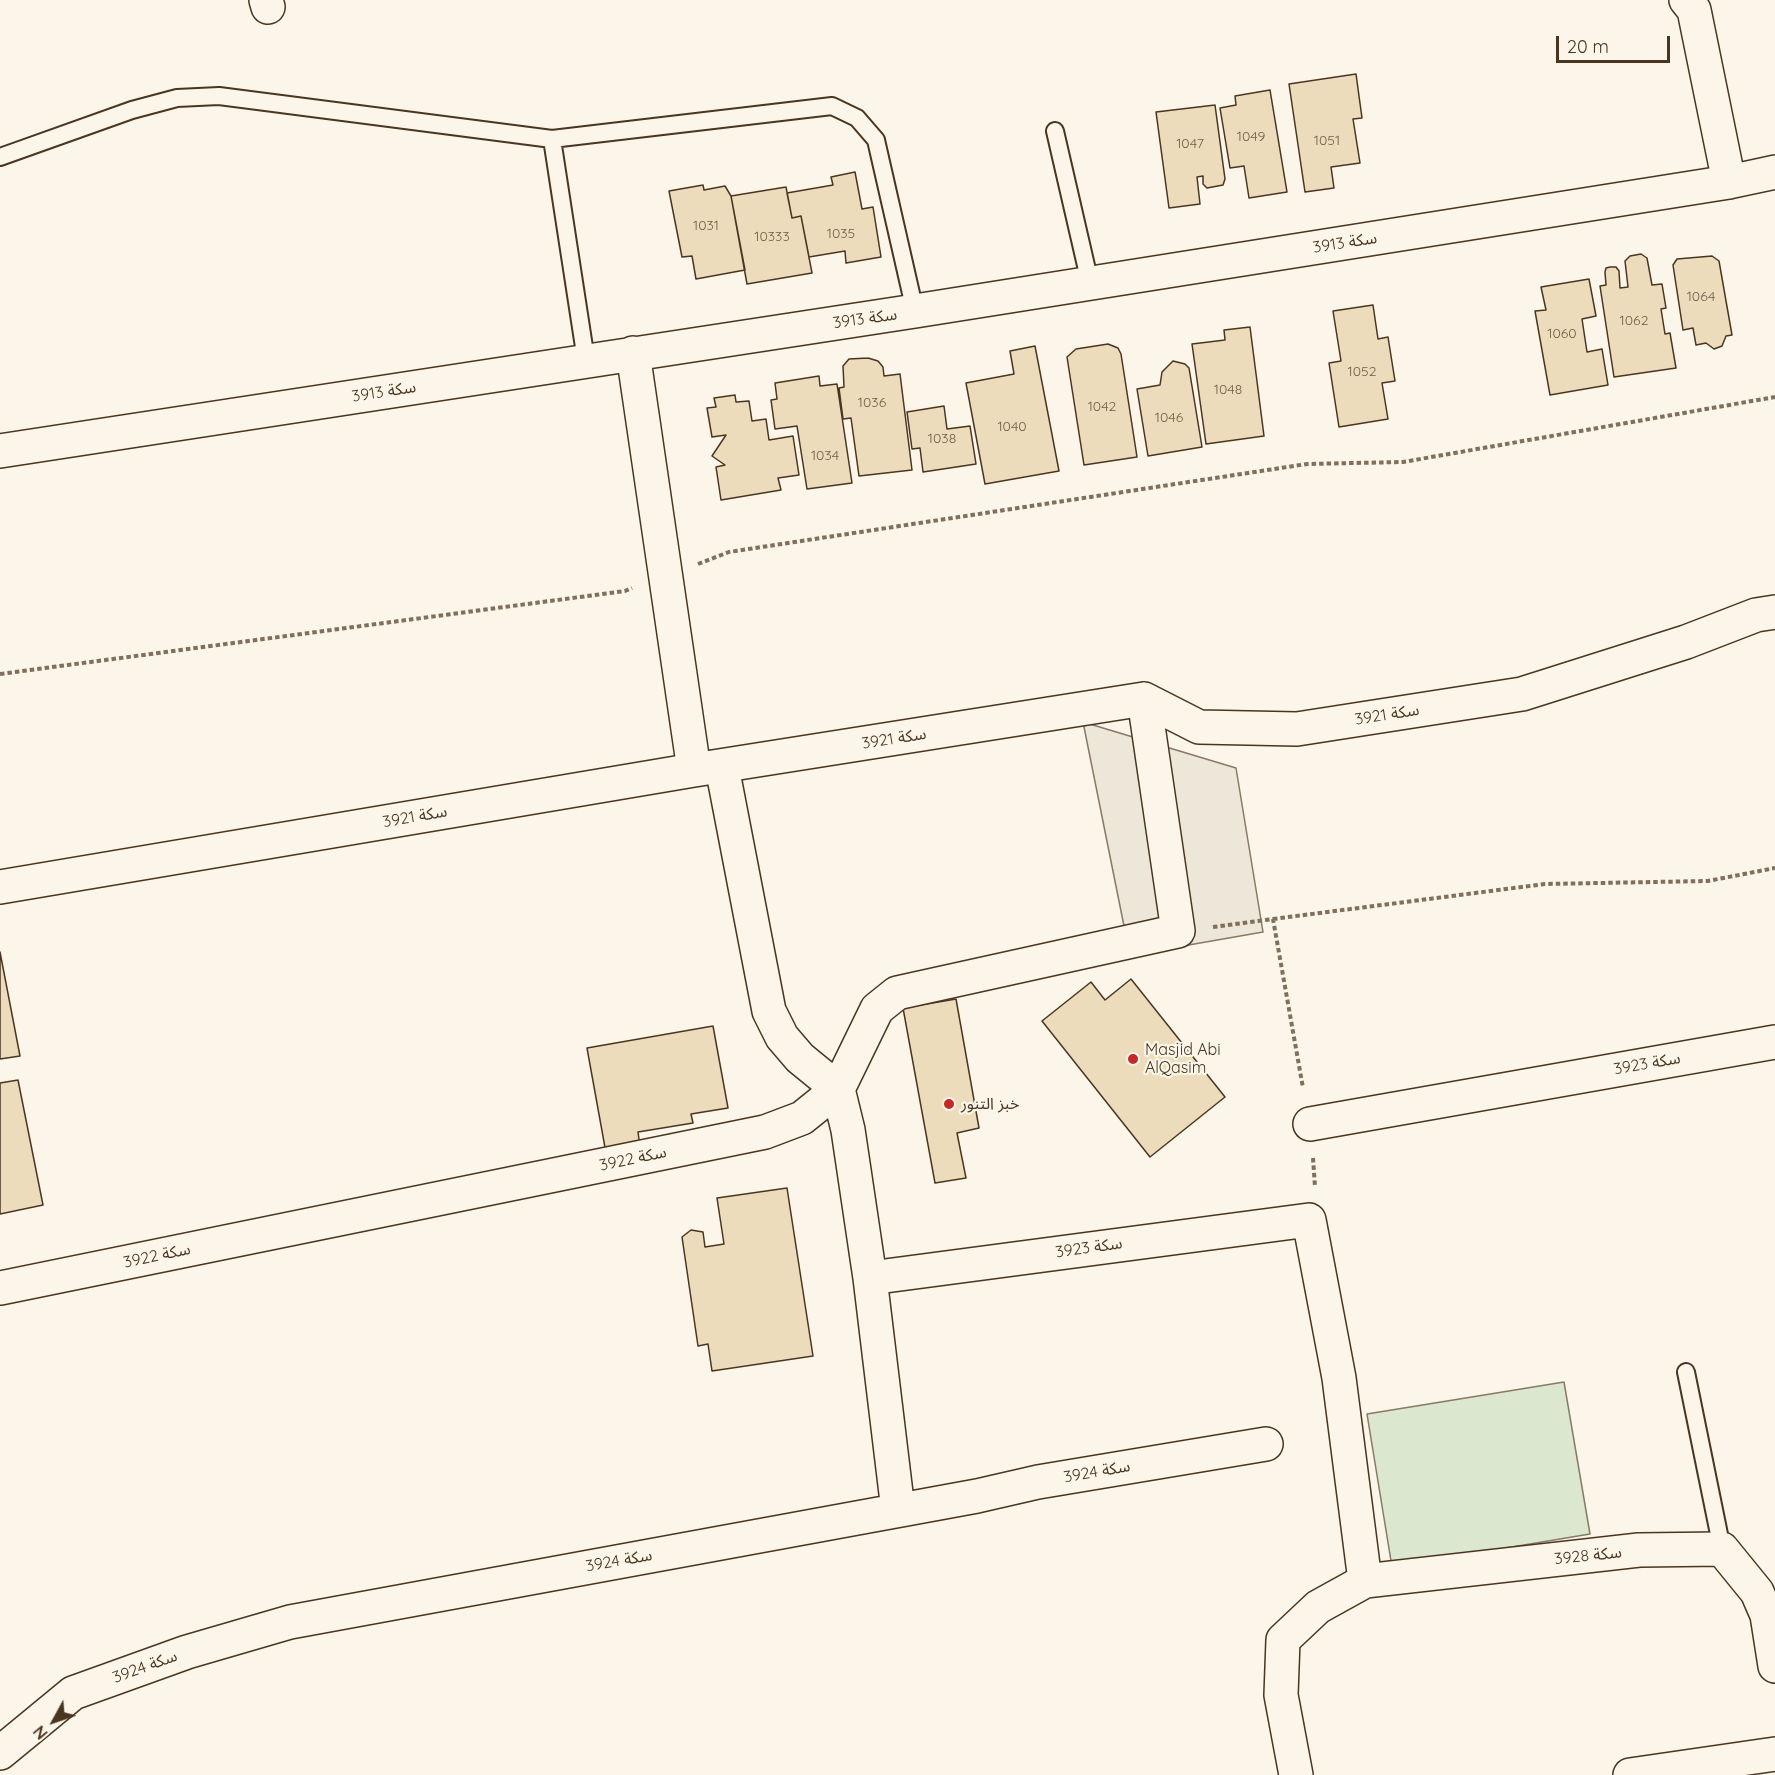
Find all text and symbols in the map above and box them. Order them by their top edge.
scale bar [1559,24,1673,62]
text: 20 m [1567,35,1609,58]
house number: 1049 [1237,129,1265,145]
house number: 1051 [1314,133,1340,149]
house number: 1047 [1176,136,1204,152]
house number: 1031 [693,218,719,234]
house number: 1035 [827,226,855,242]
street label: سكة 3913 [1312,228,1378,258]
house number: 10333 [754,229,790,245]
house number: 1064 [1687,289,1715,305]
street label: سكة 3913 [832,305,898,333]
house number: 1062 [1620,313,1648,329]
house number: 1060 [1547,326,1577,342]
house number: 1052 [1348,364,1376,380]
street label: سكة 3913 [351,377,417,407]
house number: 1048 [1214,382,1242,398]
house number: 1036 [858,395,886,411]
house number: 1042 [1088,399,1116,415]
house number: 1046 [1155,410,1183,426]
house number: 1040 [997,419,1027,435]
house number: 1038 [928,431,956,447]
house number: 1034 [811,448,839,464]
street label: سكة 3921 [1353,700,1421,730]
street label: سكة 3921 [860,724,928,754]
street label: سكة 3921 [381,802,449,832]
place label: Masjid Abi AlQasim [1145,1040,1221,1078]
street label: سكة 3923 [1612,1049,1682,1079]
marker: Masjid Abi AlQasim [1126,1052,1140,1066]
place label: خبز التنور [961,1094,1019,1114]
marker: خبز التنور [942,1097,956,1111]
street label: سكة 3922 [598,1143,668,1175]
street label: سكة 3923 [1054,1234,1124,1262]
street label: سكة 3922 [122,1240,192,1272]
street label: سكة 3924 [1062,1457,1132,1487]
street label: سكة 3928 [1553,1543,1623,1569]
street label: سكة 3924 [584,1546,654,1576]
street label: سكة 3924 [110,1646,180,1688]
north arrow [24,1691,84,1751]
text: N [29,1722,52,1744]

